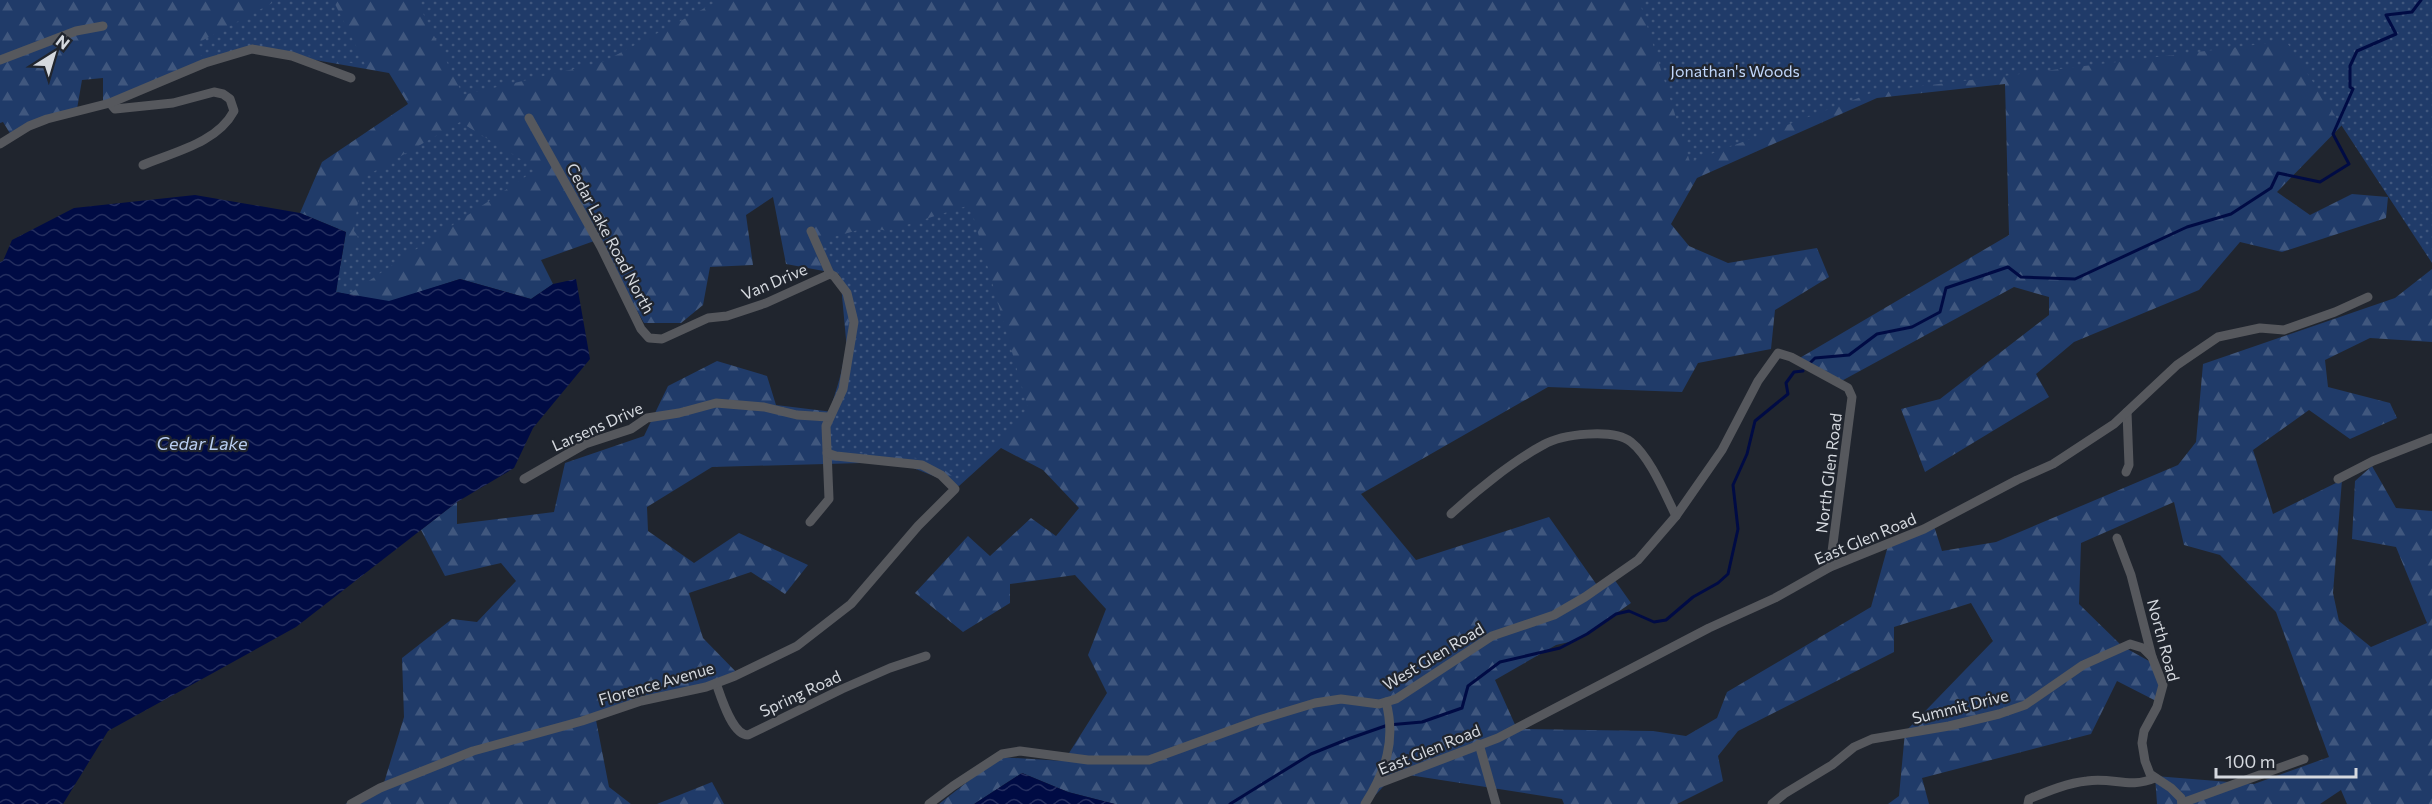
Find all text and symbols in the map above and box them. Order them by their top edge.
north arrow [24,24,84,84]
text: N [53,30,74,53]
park label: Jonathan's Woods [1670,61,1800,80]
street label: Cedar Lake Road North [563,159,659,317]
street label: Van Drive [738,259,810,303]
street label: Larsens Drive [549,397,645,455]
street label: North Glen Road [1811,412,1845,534]
water label: Cedar Lake [157,432,248,454]
street label: East Glen Road [1811,508,1919,568]
street label: North Road [2144,597,2184,683]
street label: West Glen Road [1379,618,1487,694]
street label: Florence Avenue [596,657,716,709]
street label: Spring Road [756,666,844,720]
street label: Summit Drive [1910,685,2010,727]
street label: East Glen Road [1375,720,1483,778]
scale bar [2216,741,2356,779]
text: 100 m [2225,750,2275,772]

